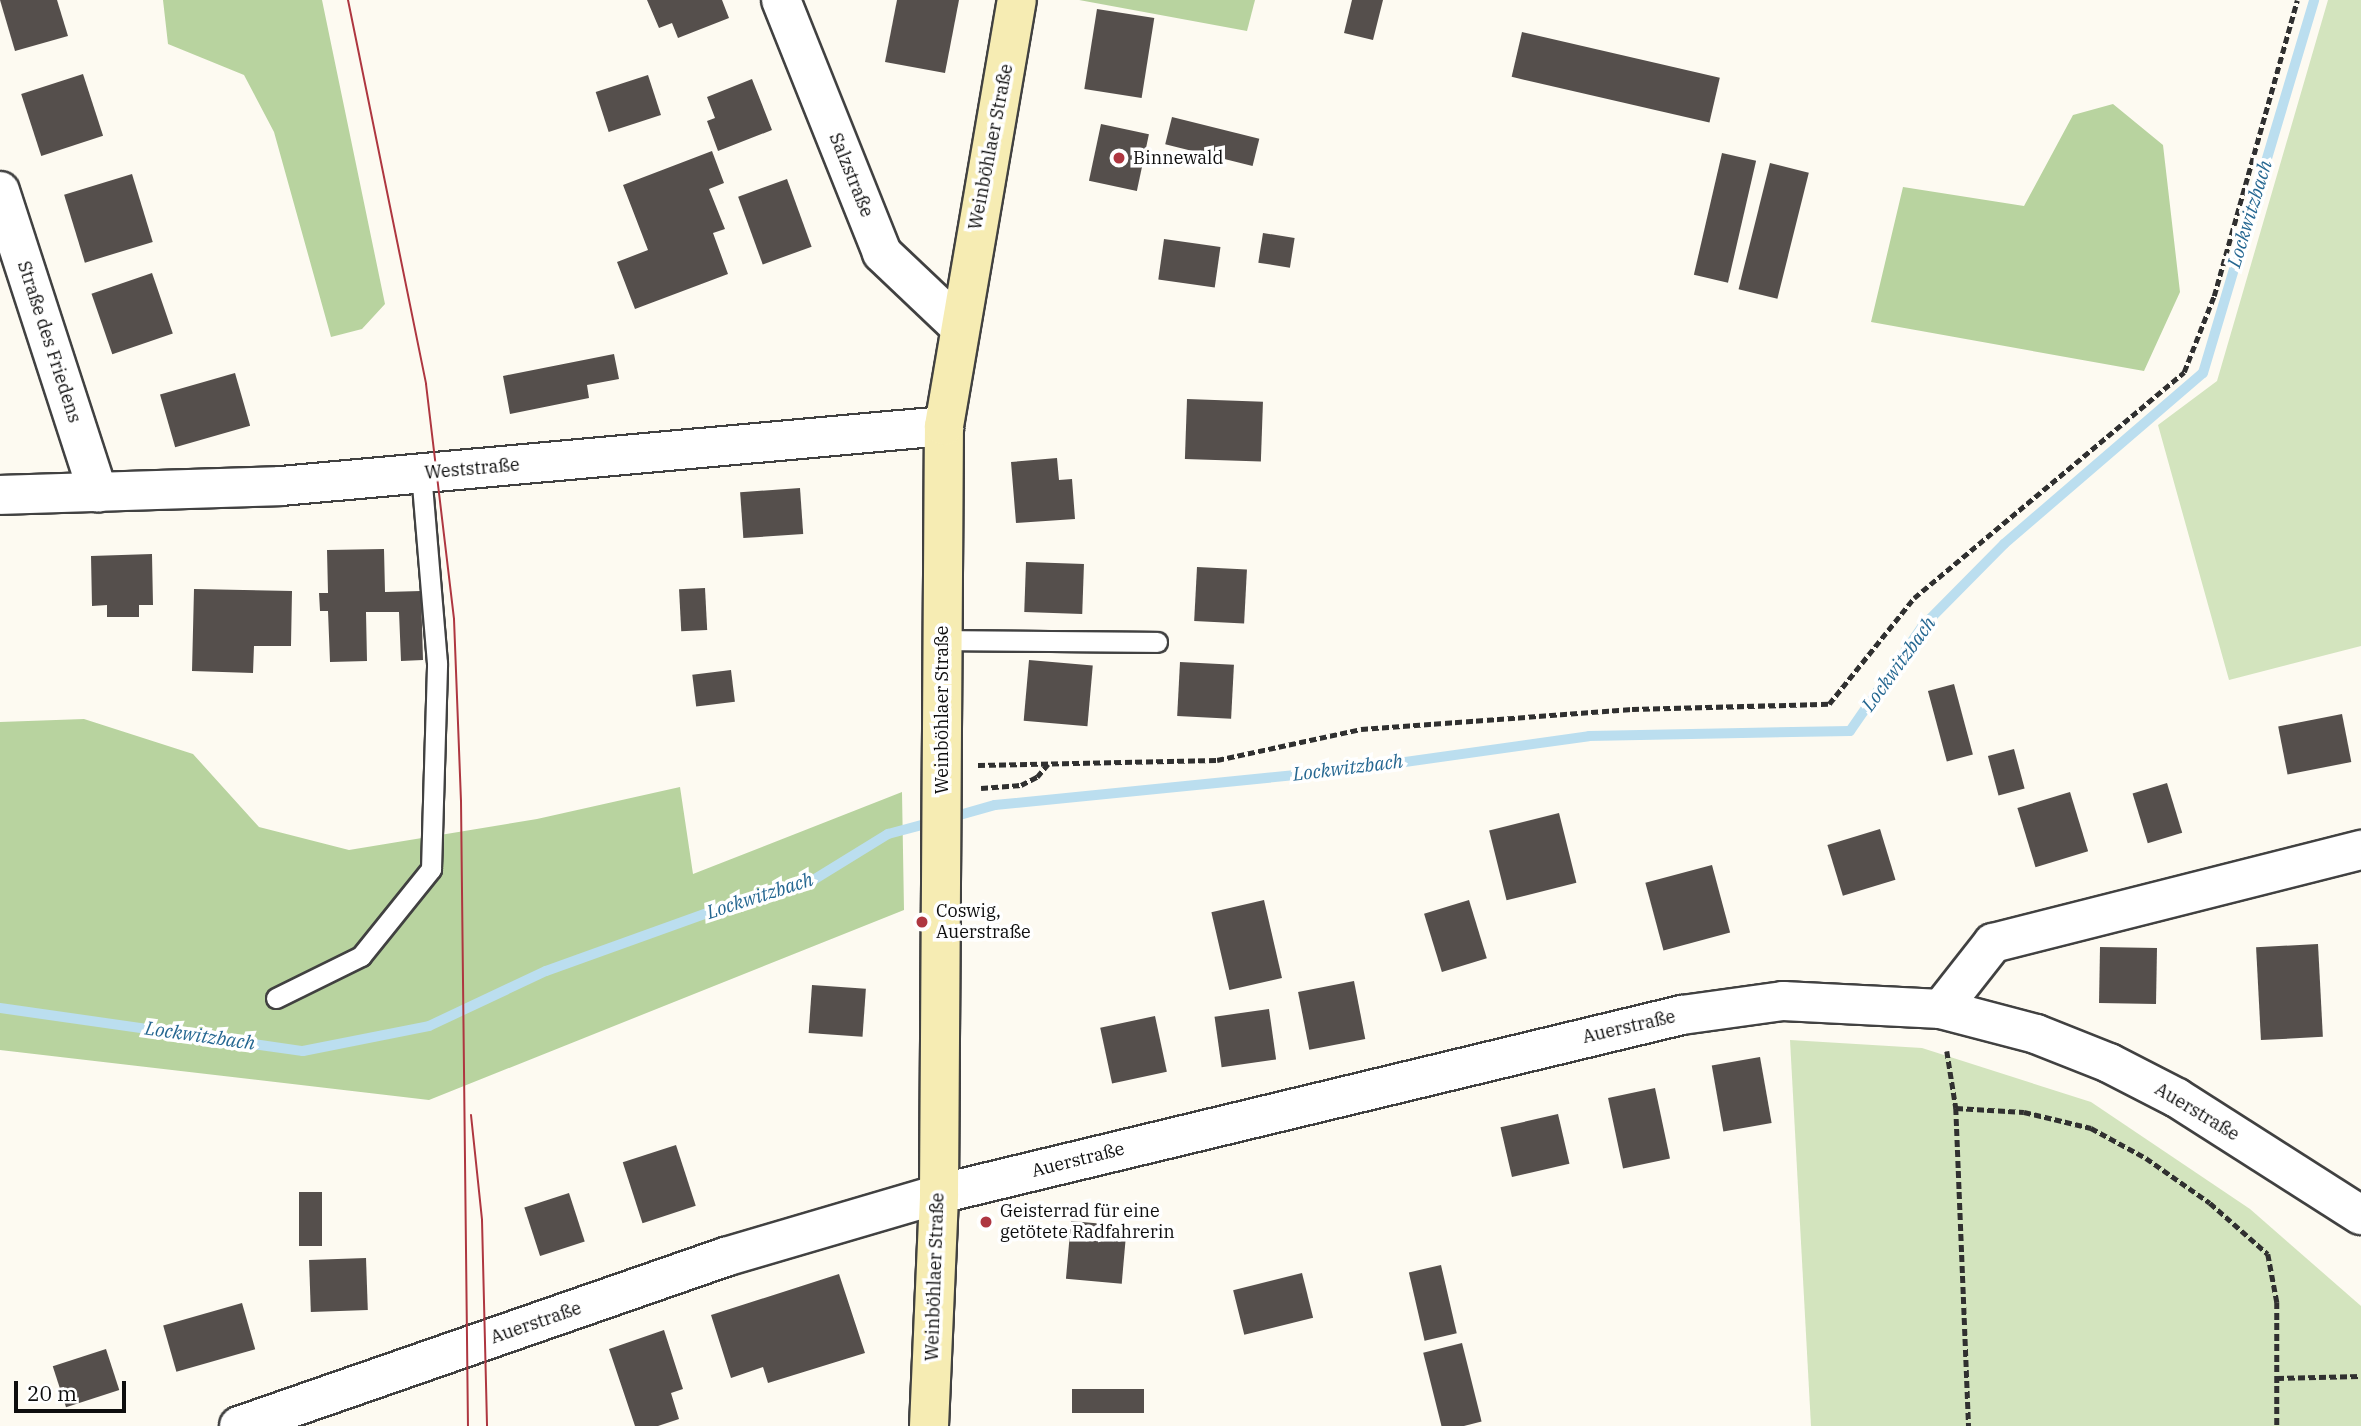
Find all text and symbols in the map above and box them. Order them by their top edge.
street label: Weinböhlaer Straße [964,62,1018,232]
street label: Salzstraße [824,130,878,220]
place label: Binnewald [1133,147,1223,169]
marker: Binnewald [1111,150,1127,166]
water label: Lockwitzbach [2223,158,2277,270]
street label: Straße des Friedens [13,258,85,426]
street label: Weststraße [424,454,520,484]
water label: Lockwitzbach [1857,612,1941,716]
street label: Weinböhlaer Straße [931,626,953,794]
water label: Lockwitzbach [1292,750,1404,786]
water label: Lockwitzbach [704,868,816,924]
place label: Coswig, Auerstraße [936,901,1031,944]
marker: Coswig, Auerstraße [914,914,930,930]
street label: Auerstraße [1580,1006,1678,1048]
water label: Lockwitzbach [144,1017,256,1055]
street label: Auerstraße [2151,1078,2243,1146]
street label: Auerstraße [1029,1138,1127,1182]
street label: Weinböhlaer Straße [921,1192,949,1362]
place label: Geisterrad für eine getötete Radfahrerin [1000,1201,1175,1244]
marker: Geisterrad für eine getötete Radfahrerin [978,1214,994,1230]
street label: Auerstraße [488,1297,584,1349]
scale bar [18,1366,130,1410]
text: 20 m [27,1379,77,1407]

